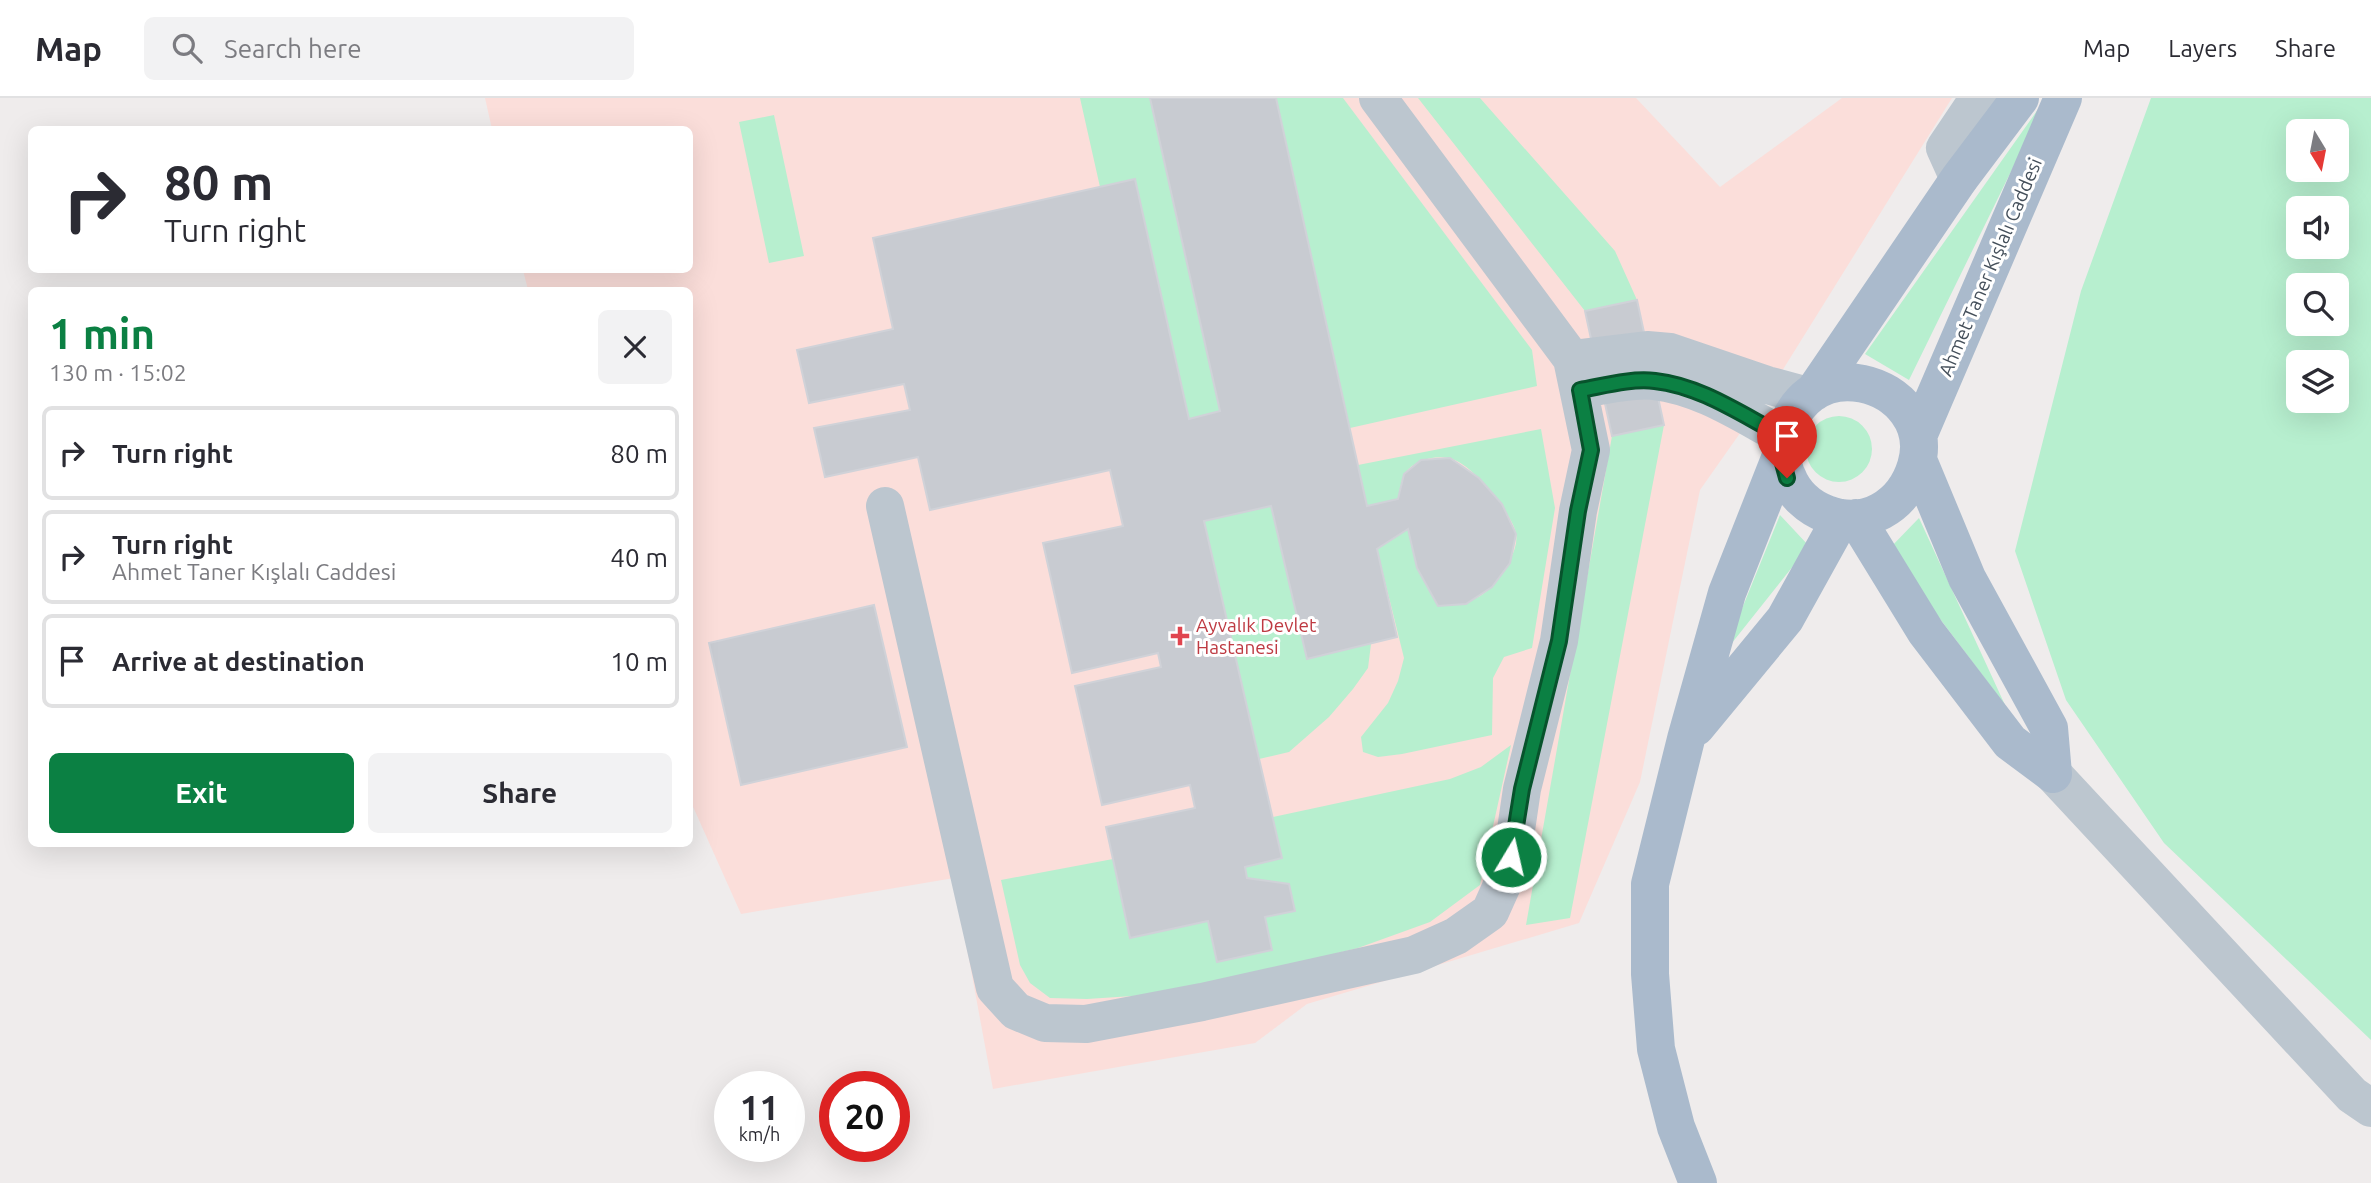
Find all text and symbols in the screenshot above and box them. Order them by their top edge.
search box [144,17,634,80]
icon: search [168,29,206,67]
text: Map [35,30,102,67]
text: Search here [224,34,362,63]
text: Map [2083,35,2130,62]
text: Layers [2168,35,2237,62]
text: Share [2275,35,2336,62]
north arrow [2286,119,2348,182]
map controls [2286,119,2349,413]
icon: right [49,154,140,245]
text: 80 m [164,154,273,209]
street label: Ahmet Taner Kışlalı Caddesi [1934,155,2046,379]
button: sound [2286,196,2349,259]
text: Turn right [164,212,306,248]
button: search [2286,273,2349,336]
text: 1 min [49,310,155,357]
button: close [598,310,672,384]
button: layers [2286,350,2349,413]
text: 130 m · 15:02 [49,360,187,385]
pin [1757,406,1817,478]
icon: arrive [1768,417,1806,455]
icon: right [53,434,91,472]
text: Turn right [112,439,233,468]
text: 80 m [610,439,668,468]
text: Turn right [112,530,233,559]
icon: right [53,538,91,576]
text: 40 m [610,543,668,572]
text: Ahmet Taner Kışlalı Caddesi [112,559,396,584]
place label: Ayvalık Devlet Hastanesi [1196,614,1317,658]
marker: Ayvalık Devlet Hastanesi [1170,626,1190,646]
icon: arrive [53,642,91,680]
text: Arrive at destination [112,647,365,676]
text: 10 m [610,647,668,676]
button: Exit [49,753,354,833]
button: Share [368,753,672,833]
position arrow [1474,820,1548,894]
speed limit sign: 20 [819,1071,910,1162]
text: 11 [740,1087,779,1127]
text: km/h [739,1124,780,1144]

